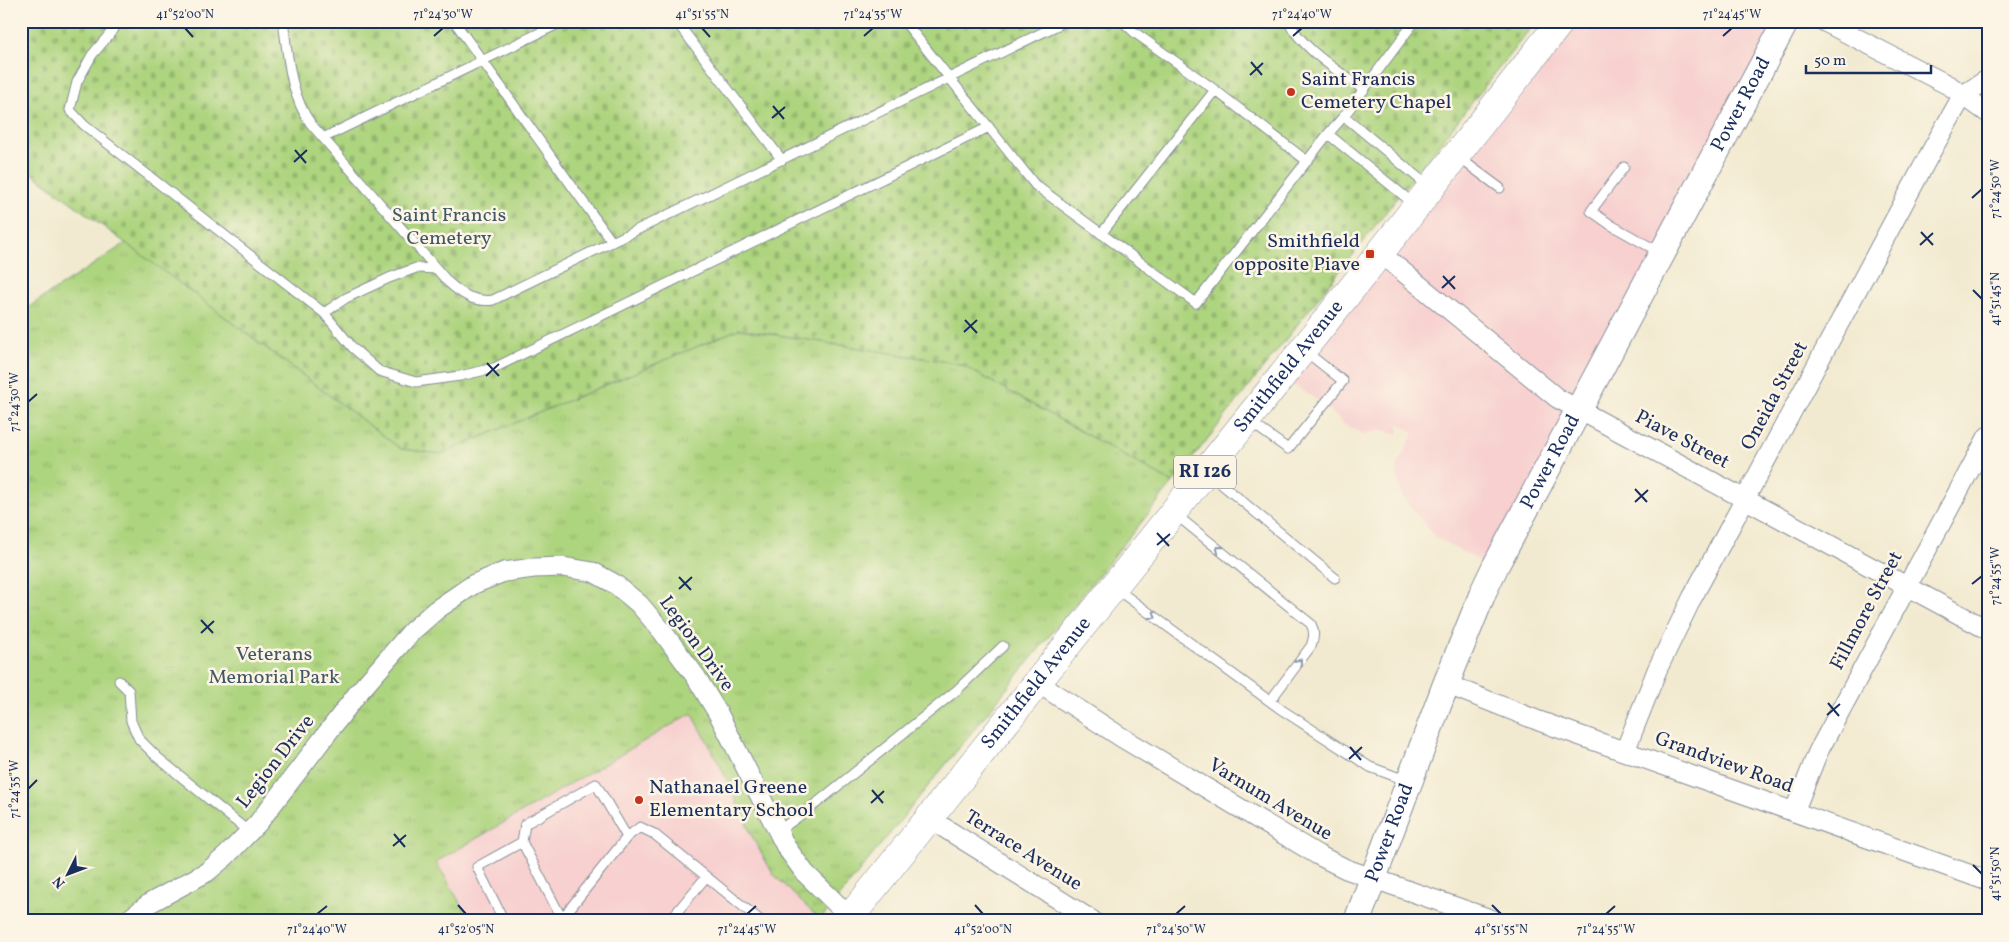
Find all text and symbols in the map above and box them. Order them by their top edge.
text: 41°52'00"N [156,7,214,23]
text: 71°24'30"W [413,7,473,23]
text: 41°51'55"N [675,7,729,23]
text: 71°24'35"W [844,7,902,23]
text: 71°24'40"W [1272,7,1332,23]
text: 71°24'45"W [1703,7,1761,23]
scale bar [1806,42,1932,74]
text: 50 m [1814,51,1846,72]
street label: Power Road [1705,52,1778,157]
place label: Saint Francis Cemetery Chapel [1301,66,1451,117]
marker: Saint Francis Cemetery Chapel [1285,86,1297,98]
text: 71°24'50"W [1988,159,2004,219]
park label: Saint Francis Cemetery [392,202,506,253]
place label: Smithfield opposite Piave [1234,228,1360,279]
marker: Smithfield opposite Piave [1364,248,1376,260]
text: 41°51'45"N [1988,272,2004,326]
street label: Smithfield Avenue [1228,295,1351,439]
street label: Oneida Street [1735,337,1815,455]
text: 71°24'30"W [7,372,23,432]
street label: Piave Street [1630,403,1734,477]
street label: Power Road [1514,410,1588,514]
road number: RI 126 [1174,456,1236,488]
one-way arrow [1216,546,1225,555]
street label: Fillmore Street [1824,546,1910,676]
text: 71°24'55"W [1988,547,2004,605]
street label: Legion Drive [652,590,740,698]
one-way arrow [1147,610,1157,619]
street label: Smithfield Avenue [975,611,1098,756]
park label: Veterans Memorial Park [208,641,340,692]
one-way arrow [1293,658,1302,668]
street label: Legion Drive [230,709,322,815]
street label: Grandview Road [1651,725,1797,801]
street label: Varnum Avenue [1203,752,1337,848]
text: 71°24'35"W [7,760,23,818]
place label: Nathanael Greene Elementary School [649,774,814,825]
street label: Power Road [1359,779,1421,887]
marker: Nathanael Greene Elementary School [633,794,645,806]
street label: Terrace Avenue [959,804,1087,898]
text: 41°51'50"N [1988,847,2004,901]
north arrow [42,850,92,900]
text: N [49,872,70,892]
text: 71°24'40"W [287,922,347,938]
text: 41°52'05"N [438,922,494,938]
text: 71°24'45"W [718,922,776,938]
text: 41°52'00"N [954,922,1012,938]
text: 71°24'50"W [1146,922,1206,938]
text: 41°51'55"N [1474,922,1528,938]
text: 71°24'55"W [1577,922,1635,938]

